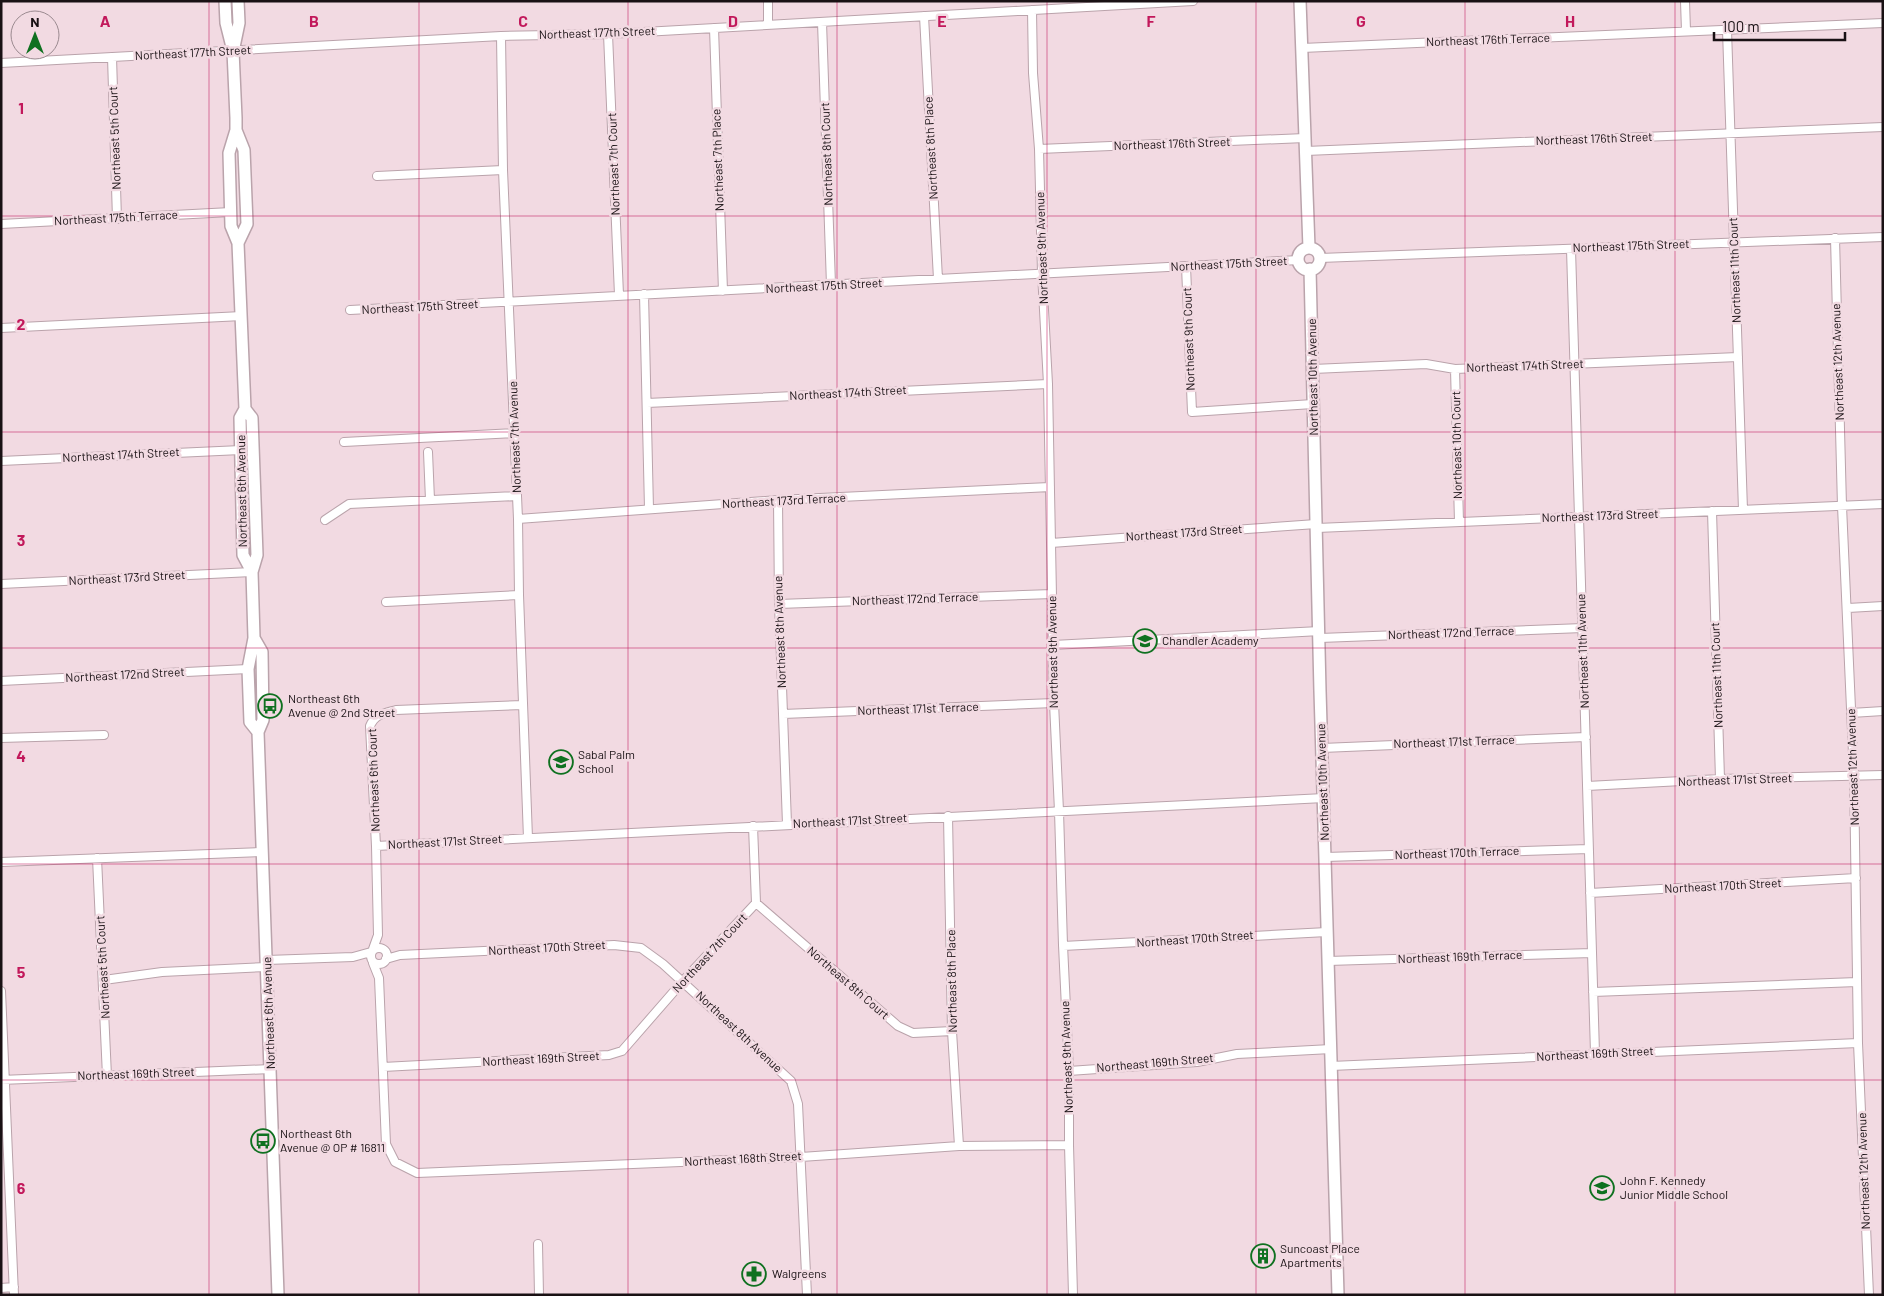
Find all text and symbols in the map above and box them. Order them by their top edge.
north arrow [10,10,60,60]
scale bar [1714,10,1845,42]
text: A [100,11,111,30]
text: B [309,11,319,30]
text: C [518,11,528,30]
text: D [728,11,738,30]
text: E [937,11,947,30]
text: F [1147,11,1156,30]
text: G [1356,11,1366,30]
text: H [1565,11,1575,30]
text: N [30,13,40,30]
text: 100 m [1722,17,1760,35]
street label: Northeast 177th Street [539,23,655,41]
street label: Northeast 176th Terrace [1426,30,1550,48]
street label: Northeast 177th Street [134,42,251,62]
street label: Northeast 5th Court [105,86,123,190]
street label: Northeast 8th Place [920,96,940,200]
text: 1 [18,98,24,117]
street label: Northeast 8th Court [817,102,835,206]
street label: Northeast 7th Place [708,109,726,211]
street label: Northeast 7th Court [604,112,622,216]
street label: Northeast 176th Street [1535,129,1653,147]
street label: Northeast 176th Street [1113,134,1231,152]
street label: Northeast 9th Avenue [1032,192,1050,305]
street label: Northeast 175th Terrace [54,207,178,227]
street label: Northeast 11th Court [1725,217,1743,323]
street label: Northeast 175th Street [1572,236,1690,254]
street label: Northeast 175th Street [1170,253,1288,273]
street label: Northeast 175th Street [765,275,883,295]
street label: Northeast 9th Court [1179,287,1197,391]
street label: Northeast 175th Street [361,296,479,316]
street label: Northeast 12th Avenue [1828,303,1846,421]
text: 2 [17,314,26,333]
street label: Northeast 10th Avenue [1304,318,1320,436]
street label: Northeast 174th Street [1466,356,1584,374]
street label: Northeast 7th Avenue [505,381,523,493]
street label: Northeast 174th Street [789,382,907,402]
street label: Northeast 10th Court [1448,391,1464,499]
street label: Northeast 6th Avenue [233,435,249,547]
street label: Northeast 174th Street [62,444,180,464]
street label: Northeast 173rd Terrace [722,490,846,510]
street label: Northeast 173rd Street [1541,506,1659,524]
street label: Northeast 173rd Street [1125,521,1243,543]
text: 3 [17,530,25,549]
street label: Northeast 173rd Street [68,567,186,587]
street label: Northeast 8th Avenue [770,576,788,689]
street label: Northeast 172nd Terrace [852,589,978,607]
street label: Northeast 11th Avenue [1573,593,1591,709]
street label: Northeast 9th Avenue [1044,596,1060,708]
street label: Northeast 11th Court [1707,622,1725,728]
street label: Northeast 172nd Terrace [1388,623,1514,641]
school or university icon: Chandler Academy [1132,628,1158,654]
place label: Chandler Academy [1162,633,1259,647]
street label: Northeast 172nd Street [65,664,185,684]
place label: Northeast 6th Avenue @ 2nd Street [288,691,395,719]
bus stop icon: Northeast 6th Avenue @ 2nd Street [257,693,283,719]
street label: Northeast 171st Terrace [857,699,979,717]
street label: Northeast 12th Avenue [1843,708,1861,826]
street label: Northeast 10th Avenue [1313,723,1331,841]
street label: Northeast 6th Court [364,728,382,832]
street label: Northeast 171st Terrace [1393,732,1515,750]
text: 4 [16,746,26,765]
place label: Sabal Palm School [578,747,635,775]
school or university icon: Sabal Palm School [548,749,574,775]
street label: Northeast 171st Street [1678,770,1792,788]
street label: Northeast 171st Street [792,810,907,830]
street label: Northeast 171st Street [387,831,502,851]
street label: Northeast 170th Terrace [1394,843,1520,861]
street label: Northeast 170th Street [1664,875,1782,895]
street label: Northeast 7th Court [669,910,750,995]
street label: Northeast 5th Court [92,915,112,1019]
street label: Northeast 170th Street [1136,927,1254,949]
street label: Northeast 8th Place [943,929,959,1033]
street label: Northeast 170th Street [488,937,606,957]
street label: Northeast 8th Court [805,943,892,1022]
street label: Northeast 169th Terrace [1397,947,1522,965]
street label: Northeast 6th Avenue [259,957,277,1069]
text: 5 [17,962,26,981]
street label: Northeast 8th Avenue [694,988,786,1075]
street label: Northeast 9th Avenue [1057,1001,1075,1114]
street label: Northeast 169th Street [1536,1043,1654,1063]
street label: Northeast 169th Street [482,1048,600,1068]
street label: Northeast 169th Street [1096,1050,1214,1074]
street label: Northeast 169th Street [77,1064,195,1082]
street label: Northeast 12th Avenue [1854,1112,1872,1230]
place label: Northeast 6th Avenue @ OP # 16811 [280,1126,385,1154]
bus stop icon: Northeast 6th Avenue @ OP # 16811 [250,1128,276,1154]
street label: Northeast 168th Street [684,1148,802,1168]
place label: John F. Kennedy Junior Middle School [1620,1173,1728,1201]
school or university icon: John F. Kennedy Junior Middle School [1589,1175,1615,1201]
text: 6 [17,1178,26,1197]
place label: Suncoast Place Apartments [1280,1241,1360,1269]
building icon: Suncoast Place Apartments [1250,1243,1276,1269]
pharmacy icon: Walgreens [741,1261,767,1287]
place label: Walgreens [772,1266,827,1280]

